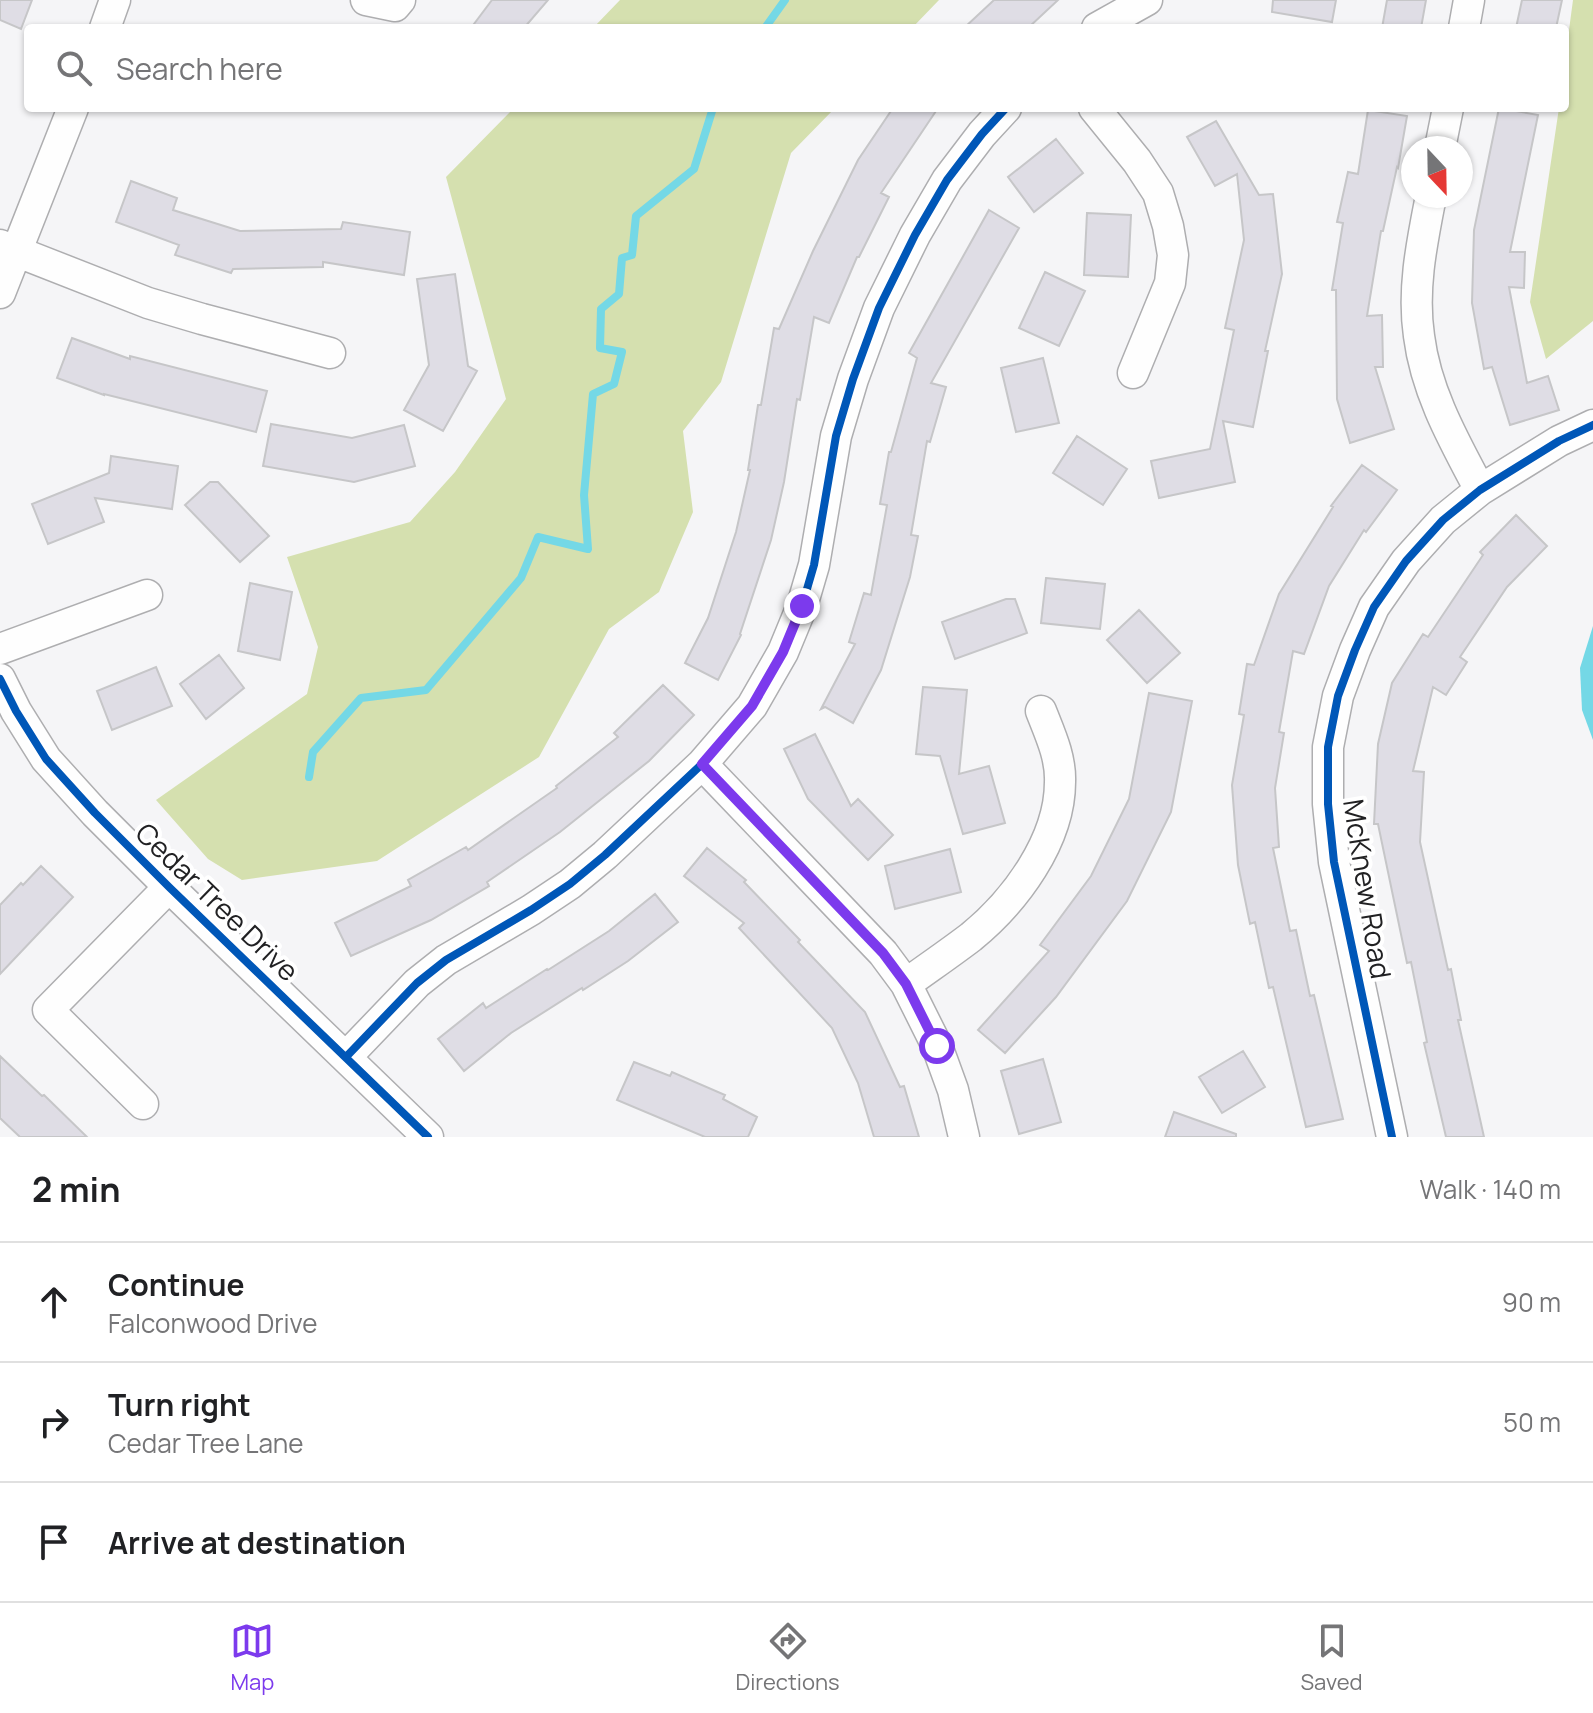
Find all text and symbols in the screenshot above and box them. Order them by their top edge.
search box [24,24,1569,112]
icon: search [52,46,96,90]
text: Search here [116,48,283,89]
north arrow [1401,136,1473,208]
route end [784,588,820,624]
street label: McKnew Road [1335,796,1401,981]
street label: Cedar Tree Drive [128,814,308,989]
route start [919,1028,955,1064]
text: 2 min [32,1166,120,1212]
text: Walk · 140 m [1420,1171,1561,1207]
text: Continue [108,1264,244,1305]
icon: ahead [32,1280,76,1324]
text: 90 m [1502,1284,1561,1320]
text: Falconwood Drive [108,1305,318,1341]
text: Turn right [108,1384,251,1425]
icon: right [32,1400,76,1444]
text: 50 m [1503,1404,1561,1440]
text: Cedar Tree Lane [108,1425,303,1461]
icon: arrive [32,1520,76,1564]
text: Arrive at destination [108,1522,406,1563]
tab: Map [230,1619,274,1697]
tab: Directions [735,1619,840,1697]
tab: Saved [1301,1619,1363,1697]

